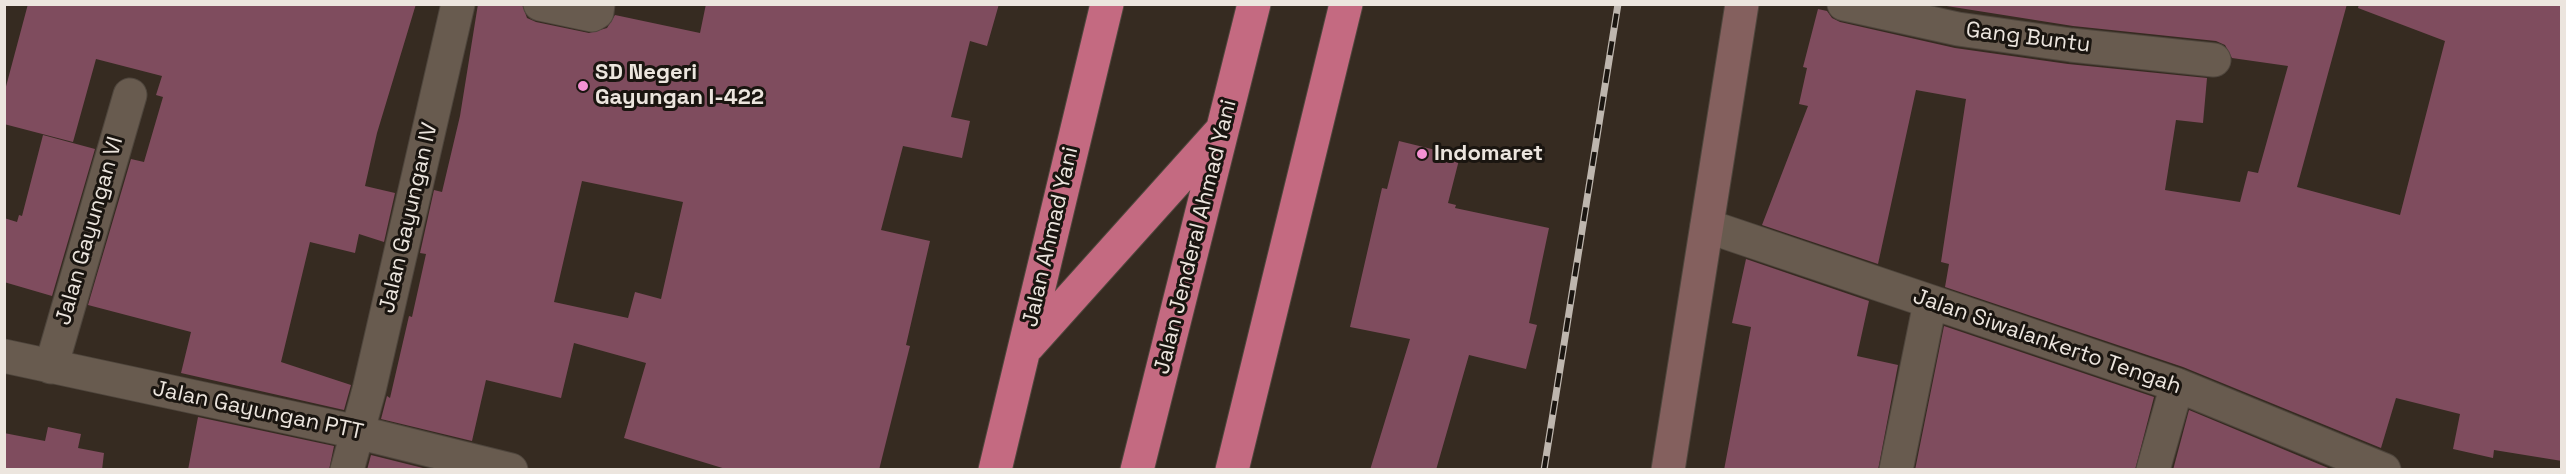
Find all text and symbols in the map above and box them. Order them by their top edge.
street label: Gang Buntu [1964,17,2092,59]
place label: SD Negeri Gayungan I-422 [595,60,764,112]
marker: SD Negeri Gayungan I-422 [576,79,590,93]
street label: Jalan Jenderal Ahmad Yani [1149,97,1243,377]
street label: Jalan Gayungan IV [374,120,444,316]
street label: Jalan Gayungan VI [50,134,130,328]
place label: Indomaret [1434,141,1543,167]
street label: Jalan Ahmad Yani [1017,144,1085,330]
marker: Indomaret [1415,147,1429,161]
street label: Jalan Siwalankerto Tengah [1909,284,2185,400]
street label: Jalan Gayungan PTT [150,376,366,446]

